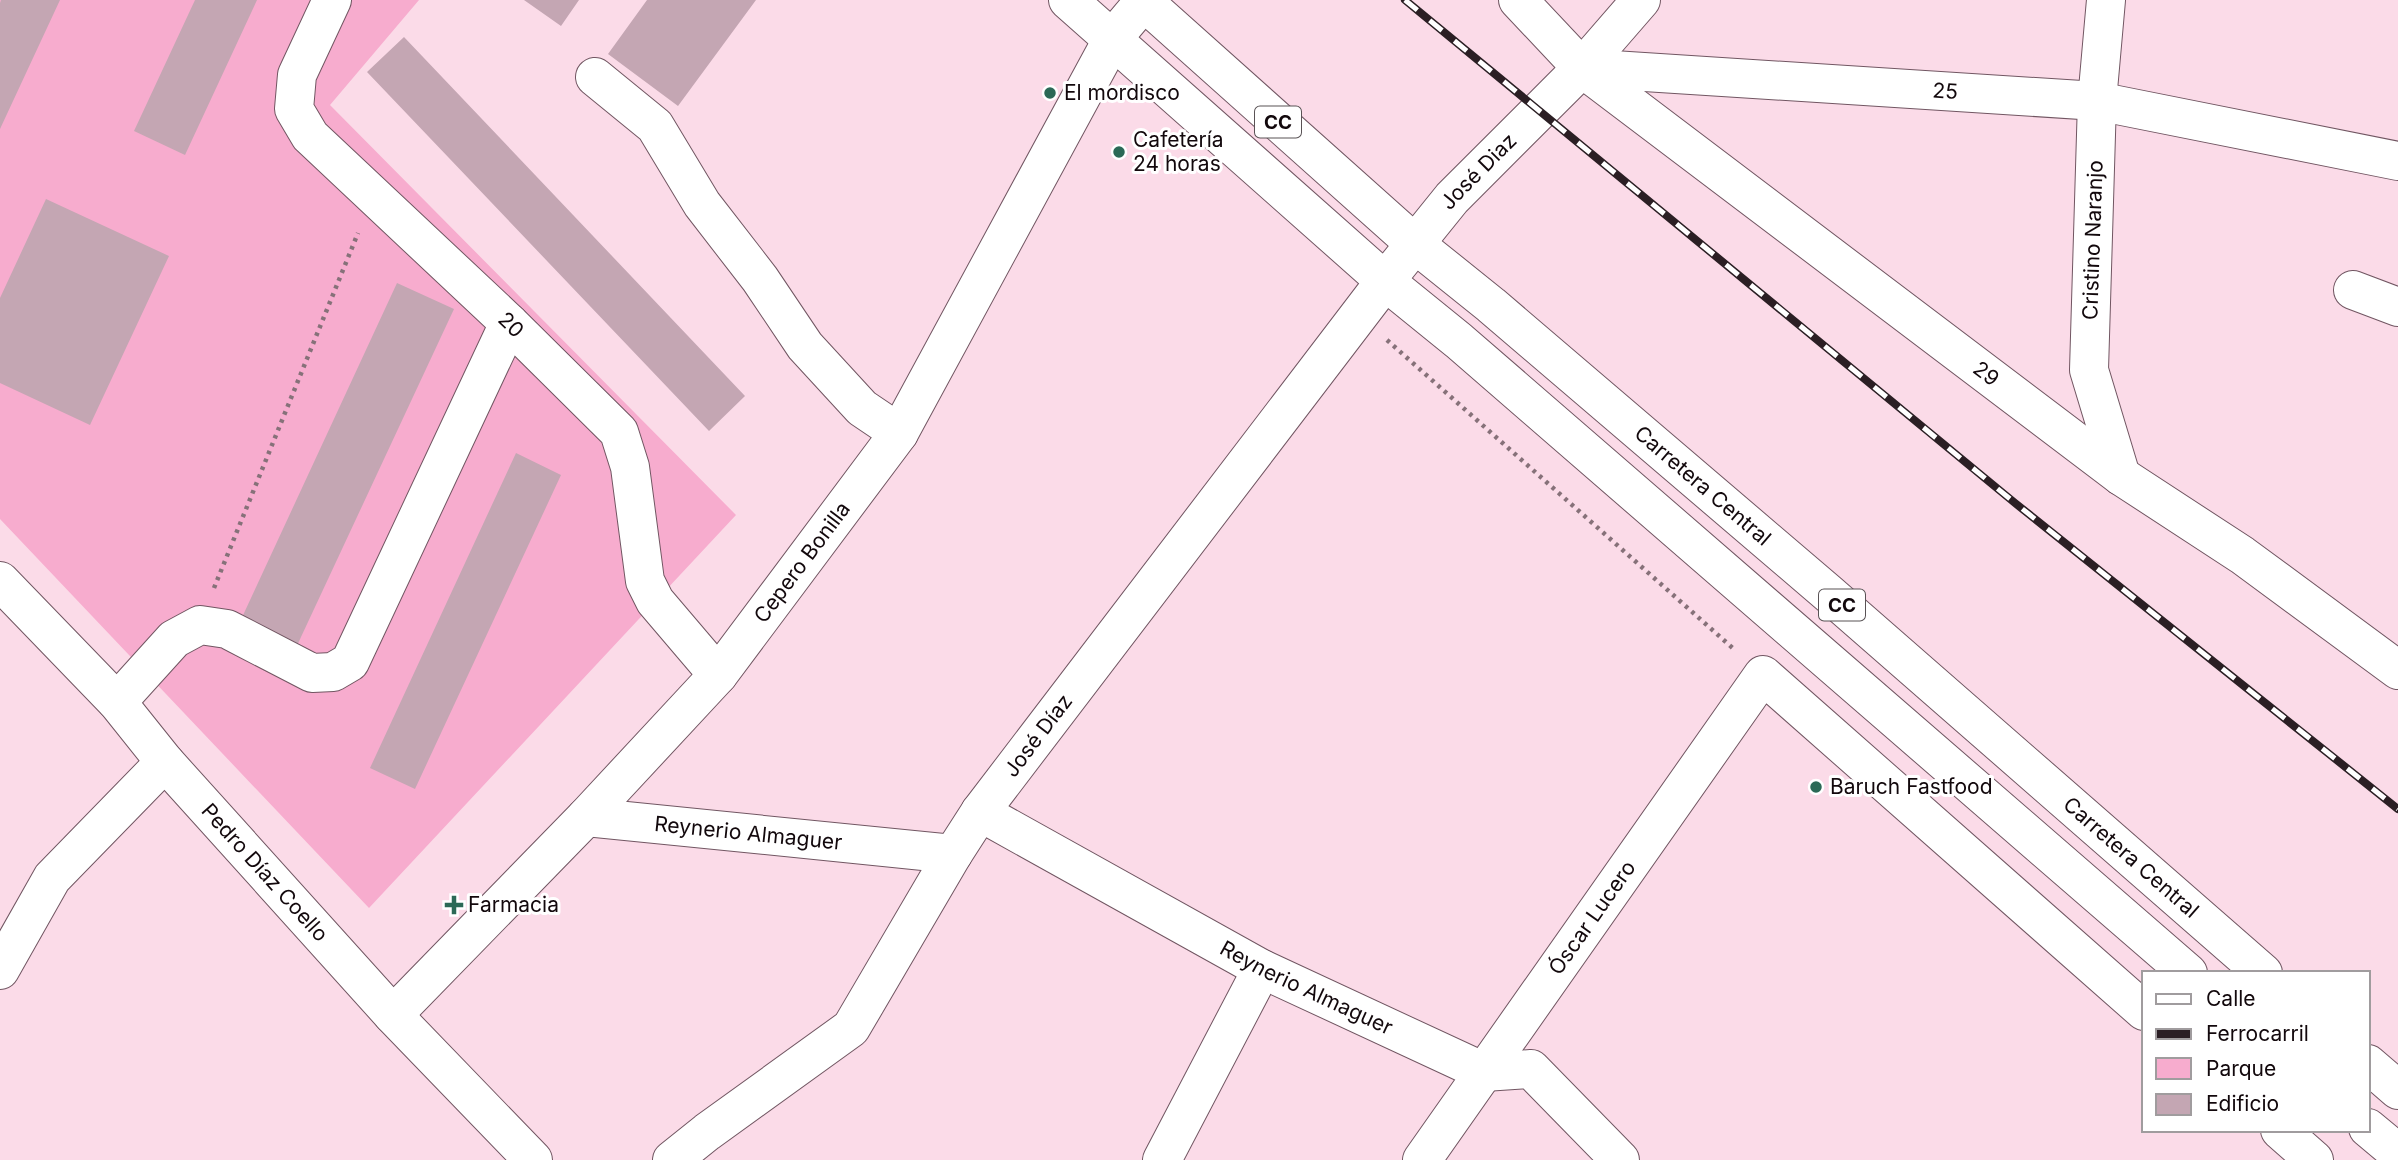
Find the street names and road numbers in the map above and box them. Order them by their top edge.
street label: 25 [1932,77,1959,104]
road number: CC [1255,106,1301,138]
street label: José Diaz [1435,128,1521,214]
street label: Cristino Naranjo [2077,160,2108,320]
street label: 20 [493,306,529,343]
street label: 29 [1968,356,2004,391]
street label: Carretera Central [1630,420,1776,551]
street label: Cepero Bonilla [749,497,855,627]
road number: CC [1819,590,1865,620]
street label: José Díaz [998,689,1077,782]
street label: Carretera Central [2058,791,2204,923]
street label: Pedro Díaz Coello [196,798,334,946]
street label: Reynerio Almaguer [653,811,843,855]
street label: Óscar Lucero [1542,856,1641,979]
street label: Reynerio Almaguer [1216,935,1397,1040]

